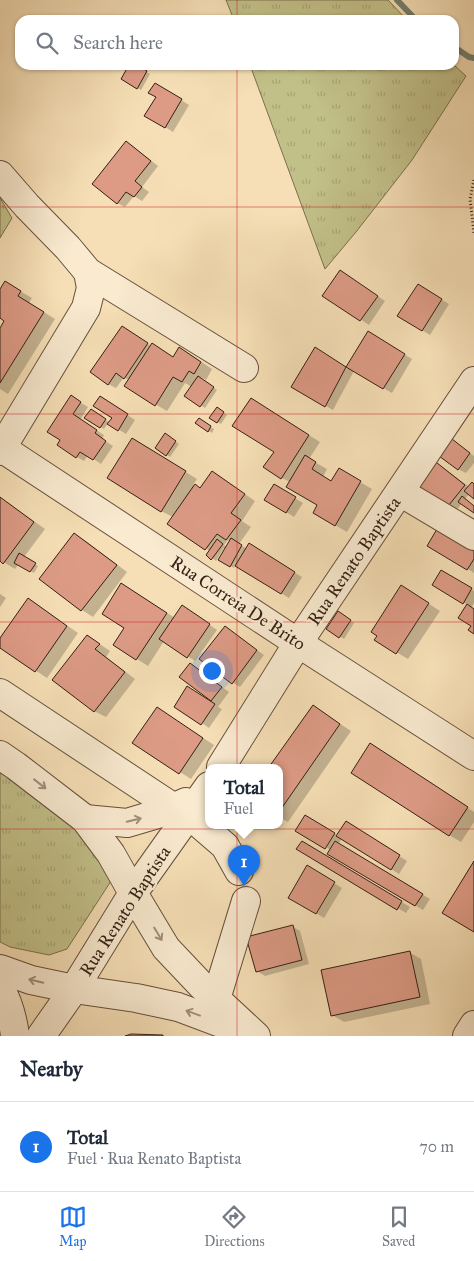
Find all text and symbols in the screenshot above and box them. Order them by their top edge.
search box [15,15,459,70]
icon: search [33,29,61,57]
text: Search here [73,31,163,54]
street label: Rua Renato Baptista [303,492,406,630]
street label: Rua Correia De Brito [166,551,310,655]
your location [199,658,225,684]
popup [205,764,283,829]
text: Total [223,776,265,799]
one-way arrow [33,778,46,789]
text: Fuel [223,799,253,818]
one-way arrow [125,815,141,824]
street label: Rua Renato Baptista [75,841,176,980]
pin: 1 [228,845,260,886]
one-way arrow [153,927,163,941]
one-way arrow [29,976,45,985]
one-way arrow [186,1008,201,1017]
text: Nearby [20,1056,83,1082]
text: Total [67,1126,108,1149]
text: 1 [33,1137,39,1156]
text: 70 m [419,1137,454,1156]
text: Fuel · Rua Renato Baptista [67,1149,241,1168]
tab: Map [59,1203,87,1250]
tab: Directions [204,1203,265,1250]
tab: Saved [382,1203,415,1250]

